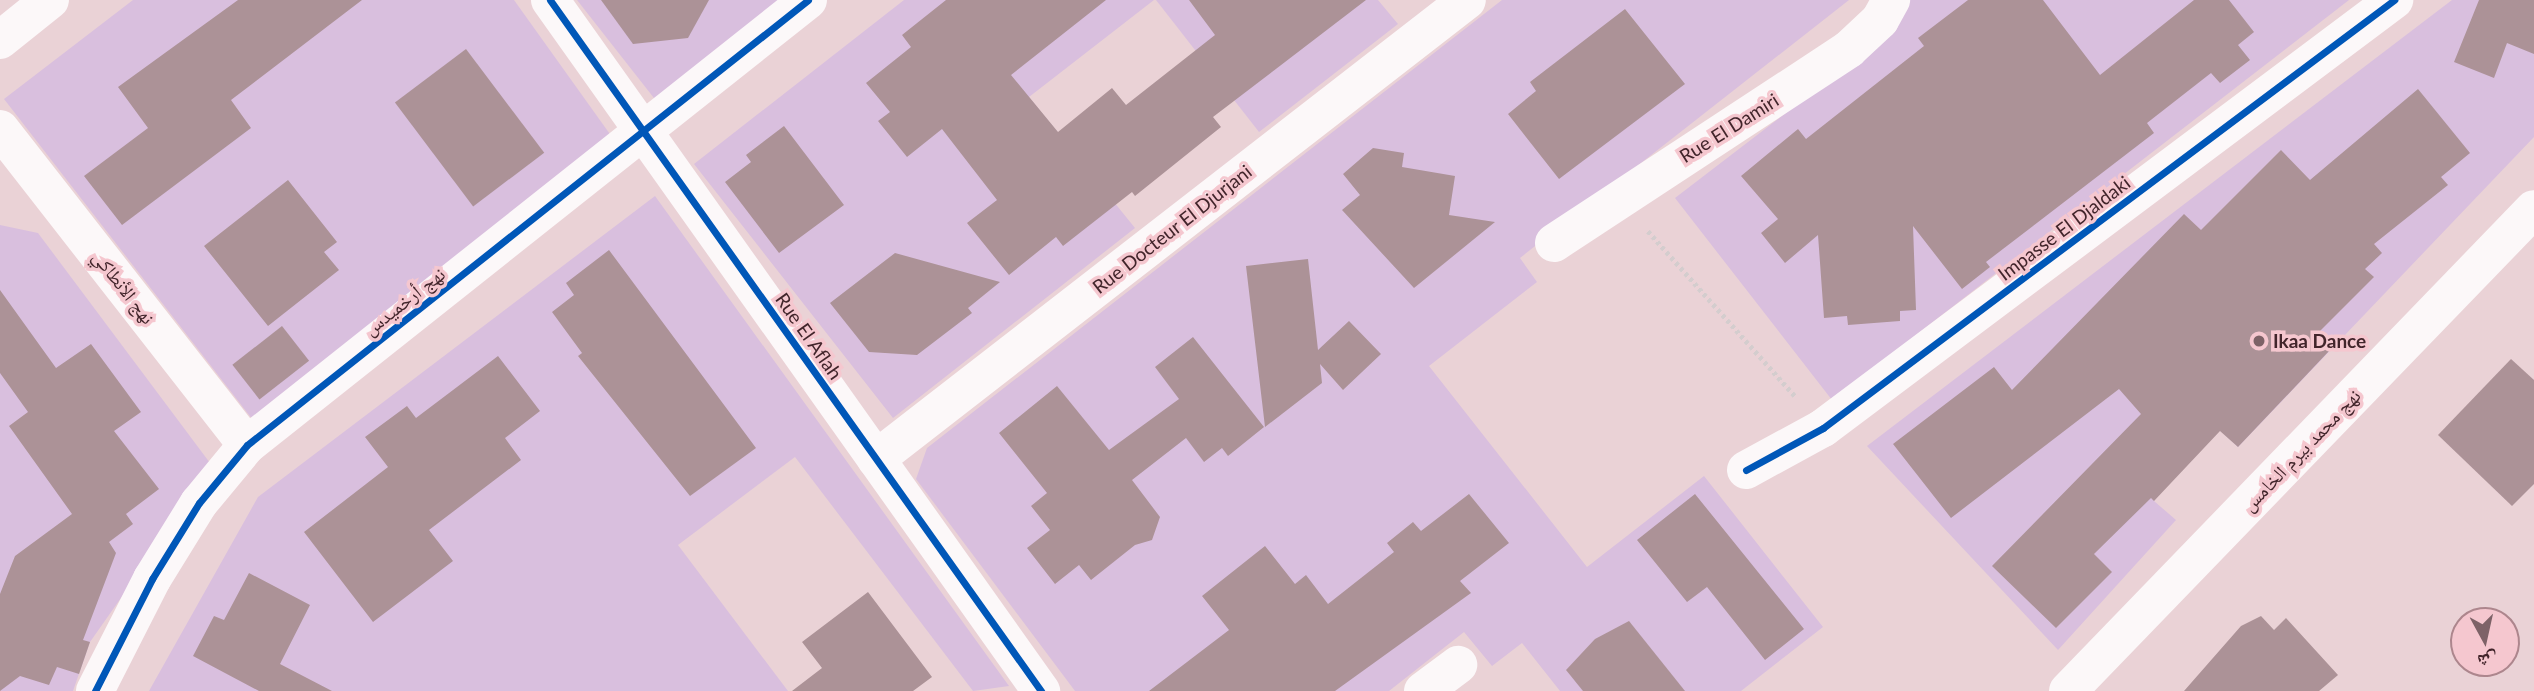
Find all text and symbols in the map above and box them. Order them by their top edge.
street label: Rue El Damiri [1675,89,1783,167]
street label: Rue Docteur El Djurjani [1088,160,1256,298]
street label: Impasse El Djaldaki [1993,171,2135,285]
street label: نهج الأنطاكي [88,246,160,328]
street label: نهج أرخميدس [359,262,449,340]
street label: Rue El Aflah [771,288,847,384]
place label: Ikaa Dance [2273,330,2366,352]
marker: Ikaa Dance [2251,333,2267,349]
street label: نهج محمد بيرم الخامس [2237,384,2365,516]
north arrow [2450,607,2520,677]
text: ش [2476,649,2499,674]

